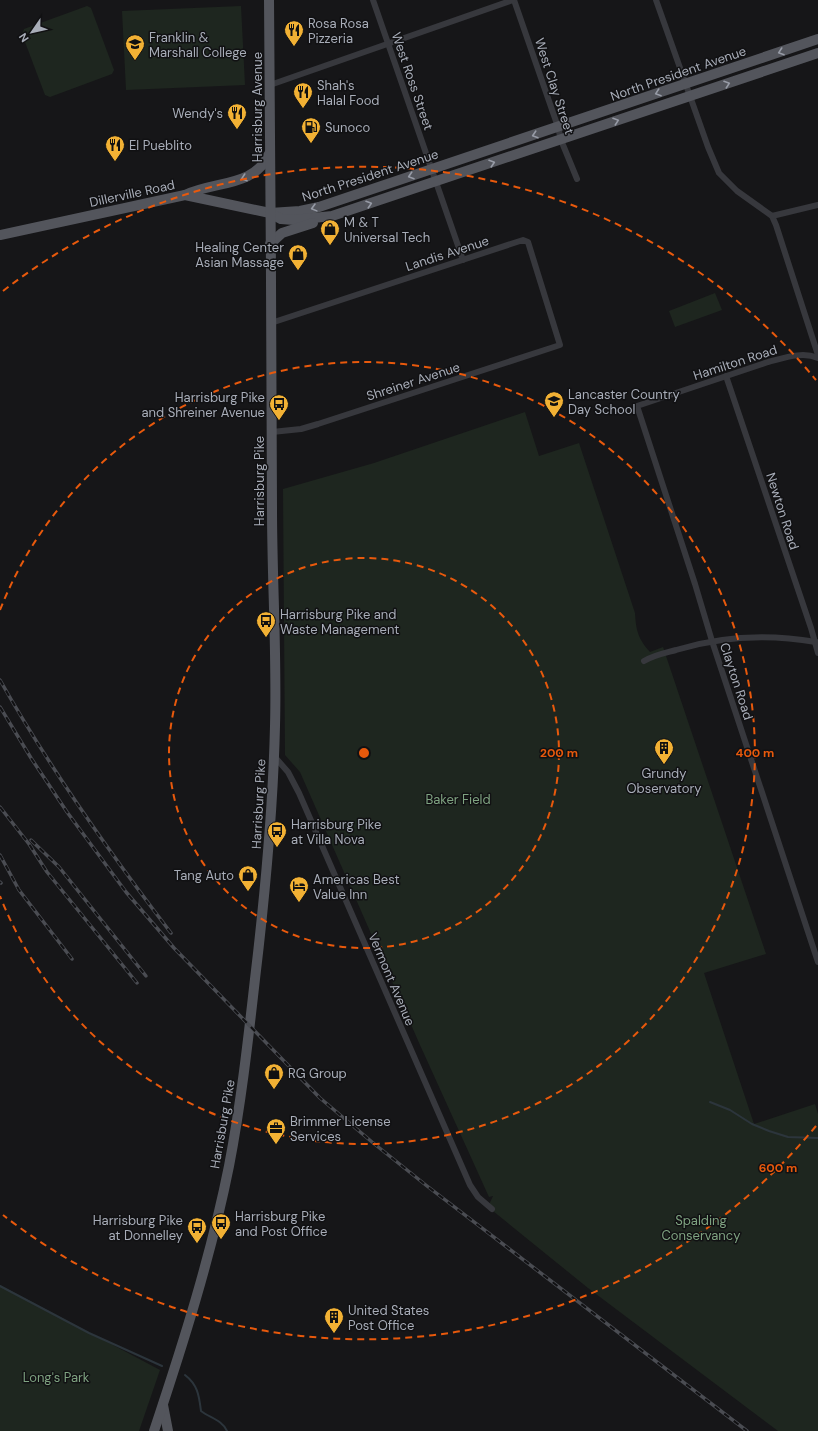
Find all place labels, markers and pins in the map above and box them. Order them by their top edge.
place label: Rosa Rosa Pizzeria [308,15,369,47]
restaurant icon: Rosa Rosa Pizzeria [283,19,305,47]
place label: Franklin & Marshall College [149,29,247,61]
school or university icon: Franklin & Marshall College [124,33,146,61]
place label: Shah's Halal Food [317,77,380,109]
restaurant icon: Shah's Halal Food [292,81,314,109]
restaurant icon: Wendy's [226,102,248,130]
place label: Wendy's [172,105,223,122]
fuel station icon: Sunoco [300,116,322,144]
place label: Sunoco [325,119,371,136]
restaurant icon: El Pueblito [104,134,126,162]
place label: El Pueblito [129,137,192,154]
place label: M & T Universal Tech [344,214,430,246]
shop icon: M & T Universal Tech [319,218,341,246]
place label: Healing Center Asian Massage [195,239,284,271]
shop icon: Healing Center Asian Massage [287,243,309,271]
place label: Lancaster Country Day School [568,386,680,418]
place label: Harrisburg Pike and Shreiner Avenue [141,389,265,421]
school or university icon: Lancaster Country Day School [543,390,565,418]
bus stop icon: Harrisburg Pike and Shreiner Avenue [268,393,290,421]
place label: Harrisburg Pike and Waste Management [280,606,399,638]
bus stop icon: Harrisburg Pike and Waste Management [255,610,277,638]
building icon: Grundy Observatory [653,737,675,765]
centre of rings [357,746,371,760]
place label: Grundy Observatory [627,765,702,797]
place label: Harrisburg Pike at Villa Nova [291,816,381,848]
bus stop icon: Harrisburg Pike at Villa Nova [266,820,288,848]
shop icon: Tang Auto [237,864,259,892]
place label: Tang Auto [174,867,234,884]
place label: Americas Best Value Inn [313,871,400,903]
hotel icon: Americas Best Value Inn [288,875,310,903]
shop icon: RG Group [263,1062,285,1090]
place label: RG Group [288,1065,347,1082]
place label: Brimmer License Services [290,1113,391,1145]
office icon: Brimmer License Services [265,1117,287,1145]
place label: Harrisburg Pike and Post Office [235,1208,327,1240]
place label: Harrisburg Pike at Donnelley [93,1212,183,1244]
bus stop icon: Harrisburg Pike and Post Office [210,1212,232,1240]
bus stop icon: Harrisburg Pike at Donnelley [186,1216,208,1244]
place label: United States Post Office [348,1302,429,1334]
building icon: United States Post Office [323,1306,345,1334]

